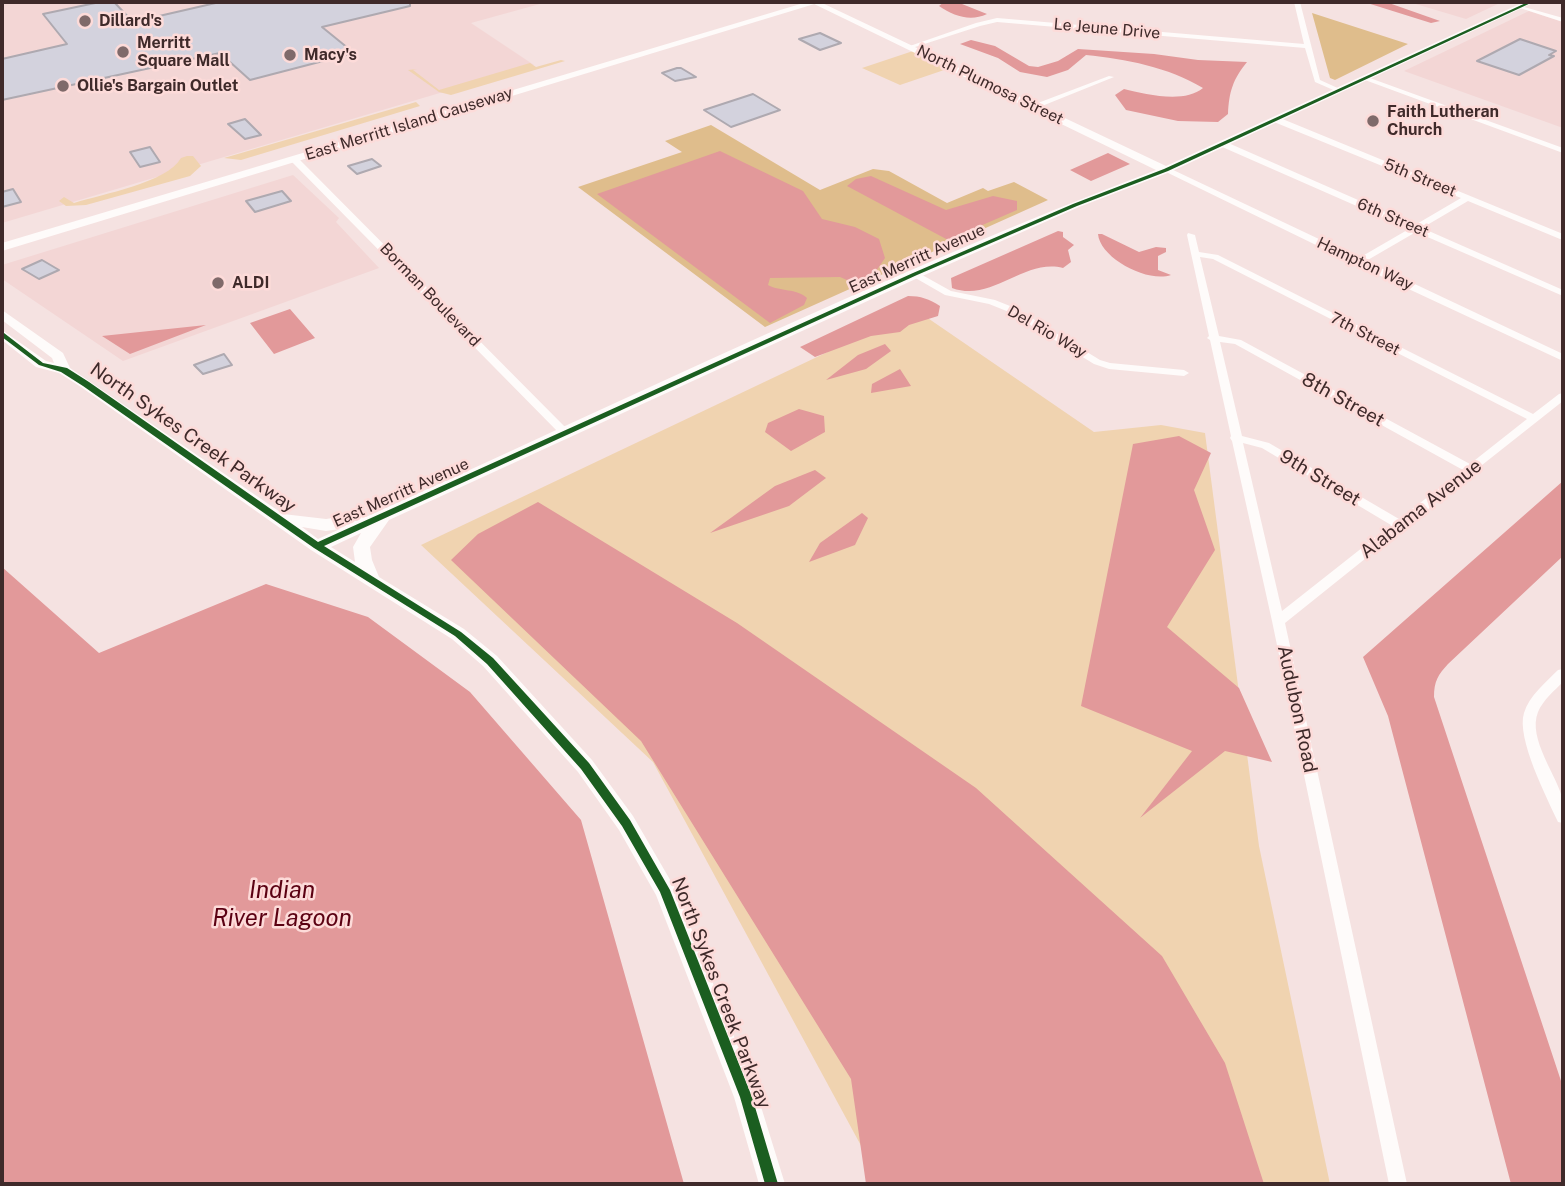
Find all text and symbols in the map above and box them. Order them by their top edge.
place label: Dillard's [99,11,162,31]
marker: Dillard's [77,13,93,29]
street label: Le Jeune Drive [1053,15,1161,43]
place label: Merritt Square Mall [137,33,230,71]
street label: North Plumosa Street [913,41,1067,129]
marker: Merritt Square Mall [115,44,131,60]
place label: Macy's [304,45,357,65]
marker: Macy's [282,47,298,63]
place label: Ollie's Bargain Outlet [77,76,238,96]
marker: Ollie's Bargain Outlet [55,78,71,94]
street label: East Merritt Island Causeway [303,83,515,165]
place label: Faith Lutheran Church [1387,102,1499,140]
marker: Faith Lutheran Church [1365,113,1381,129]
street label: 5th Street [1381,155,1459,201]
street label: 6th Street [1354,194,1432,242]
street label: East Merritt Avenue [846,220,988,298]
street label: Hampton Way [1314,233,1416,295]
street label: Borman Boulevard [376,239,484,351]
place label: ALDI [232,273,269,293]
marker: ALDI [210,275,226,291]
street label: Del Rio Way [1004,302,1090,362]
street label: 7th Street [1327,308,1403,360]
street label: North Sykes Creek Parkway [86,358,300,518]
street label: 8th Street [1298,368,1388,432]
street label: 9th Street [1275,445,1365,511]
street label: East Merritt Avenue [330,454,472,532]
street label: Alabama Avenue [1356,454,1486,564]
street label: Audubon Road [1272,643,1322,775]
street label: North Sykes Creek Parkway [666,874,776,1112]
water label: Indian River Lagoon [212,877,352,933]

